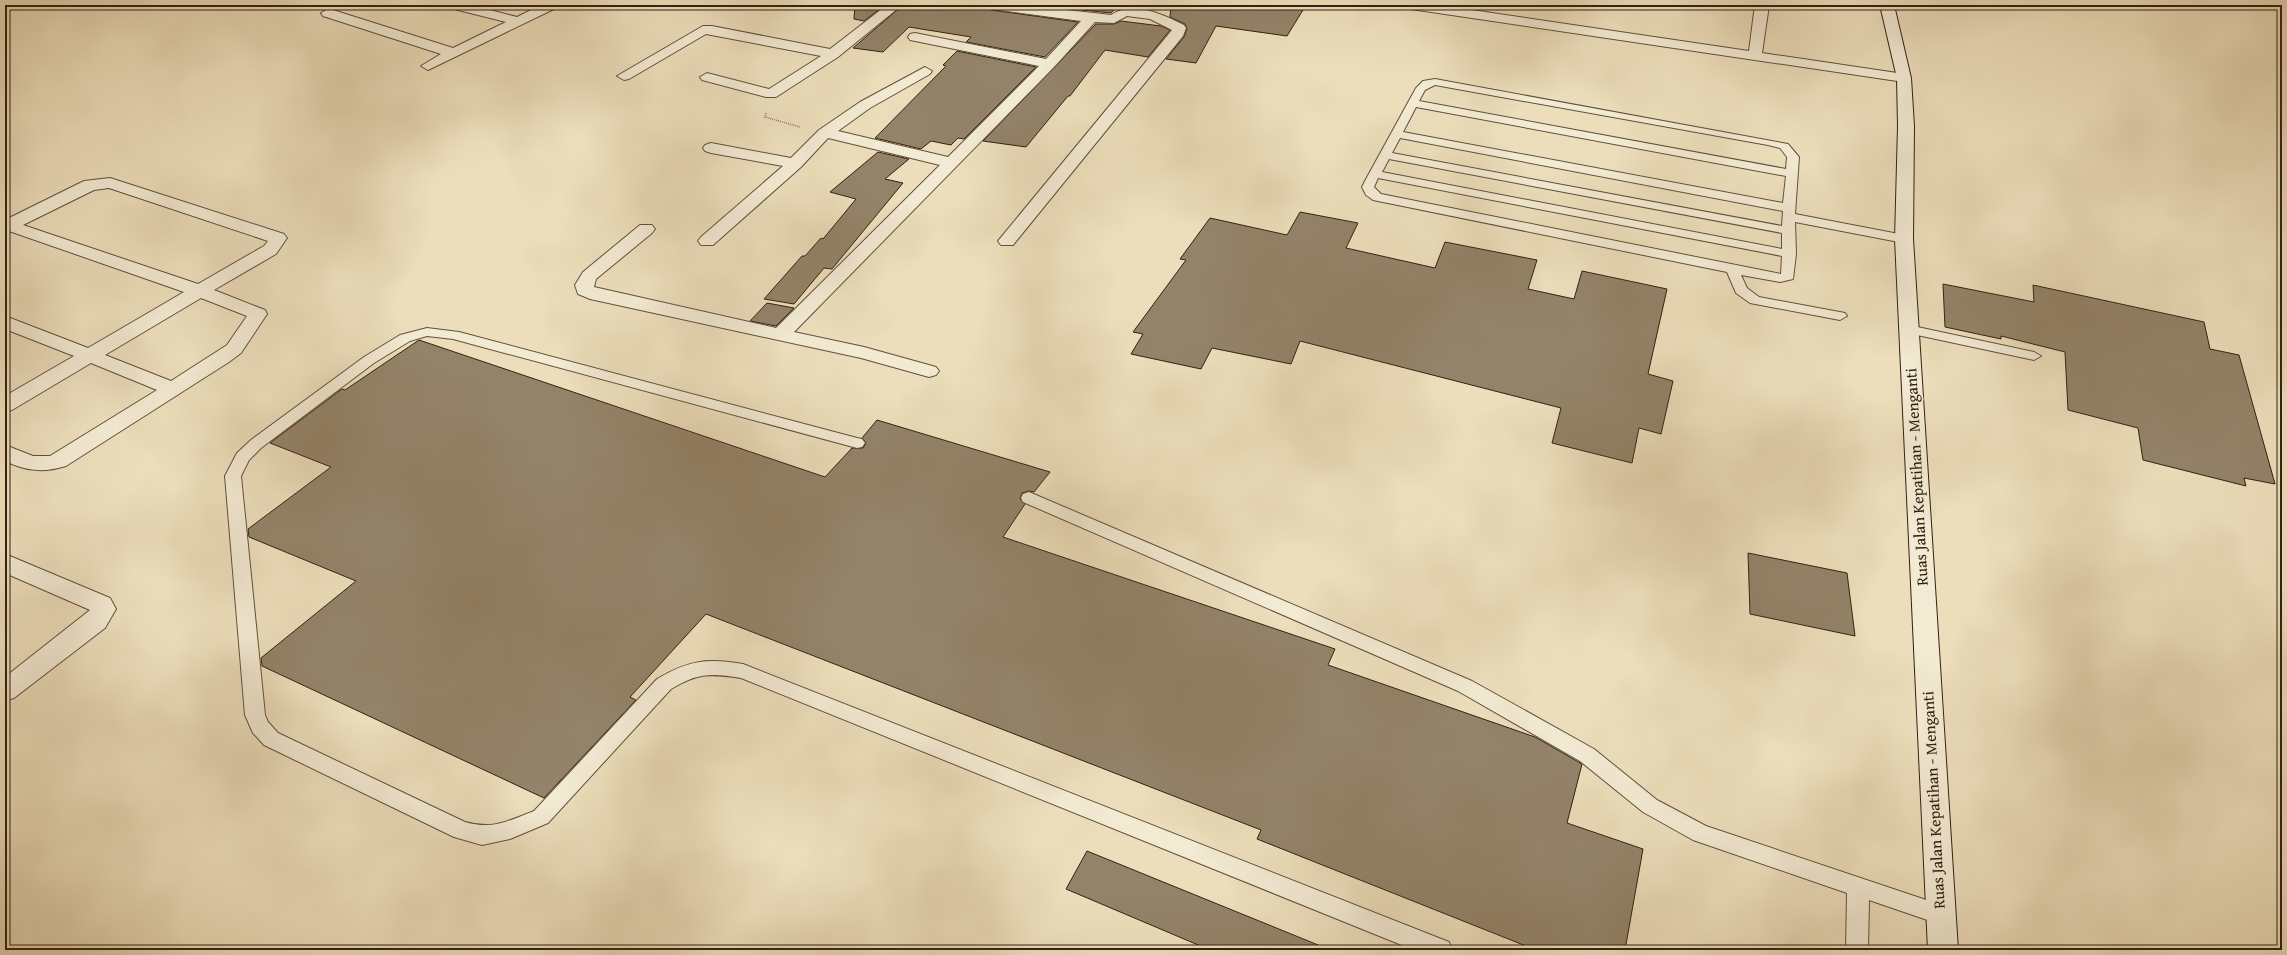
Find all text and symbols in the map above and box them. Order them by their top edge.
street label: Ruas Jalan Kepatihan - Menganti [1898,367,1934,587]
street label: Ruas Jalan Kepatihan - Menganti [1915,690,1951,910]

